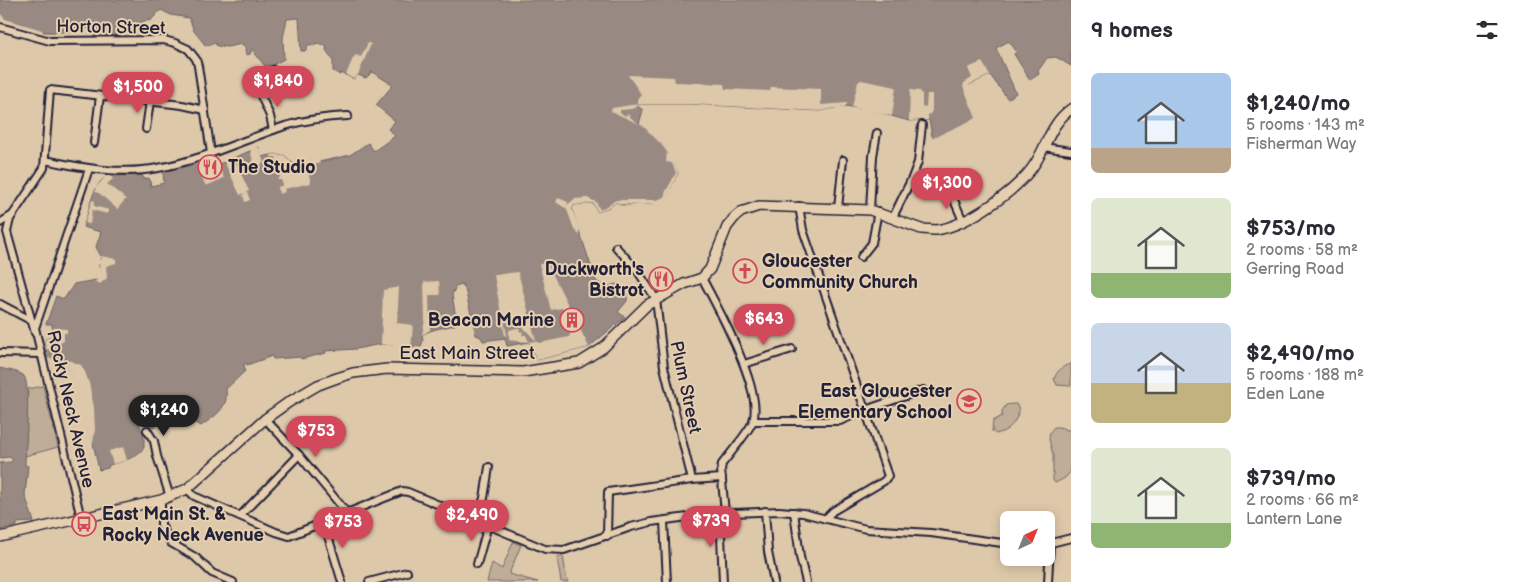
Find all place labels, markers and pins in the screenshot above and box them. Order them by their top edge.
pin: $1,840 [237,66,319,108]
pin: $1,500 [97,72,179,114]
restaurant icon: The Studio [197,154,223,180]
place label: The Studio [228,157,316,178]
pin: $1,300 [906,168,988,210]
place label: Gloucester Community Church [762,251,918,293]
church icon: Gloucester Community Church [732,258,758,284]
place label: Duckworth's Bistrot [545,259,644,301]
restaurant icon: Duckworth's Bistrot [648,266,674,292]
pin: $643 [734,304,794,346]
building icon: Beacon Marine [559,307,585,333]
place label: Beacon Marine [428,310,554,331]
place label: East Gloucester Elementary School [798,381,953,423]
school or university icon: East Gloucester Elementary School [956,388,982,414]
pin: $1,240 [123,394,205,437]
pin: $753 [286,416,346,458]
pin: $2,490 [431,500,513,542]
place label: East Main St. & Rocky Neck Avenue [102,504,264,546]
pin: $753 [313,506,373,549]
pin: $739 [681,506,741,548]
bus stop icon: East Main St. & Rocky Neck Avenue [71,511,97,537]

